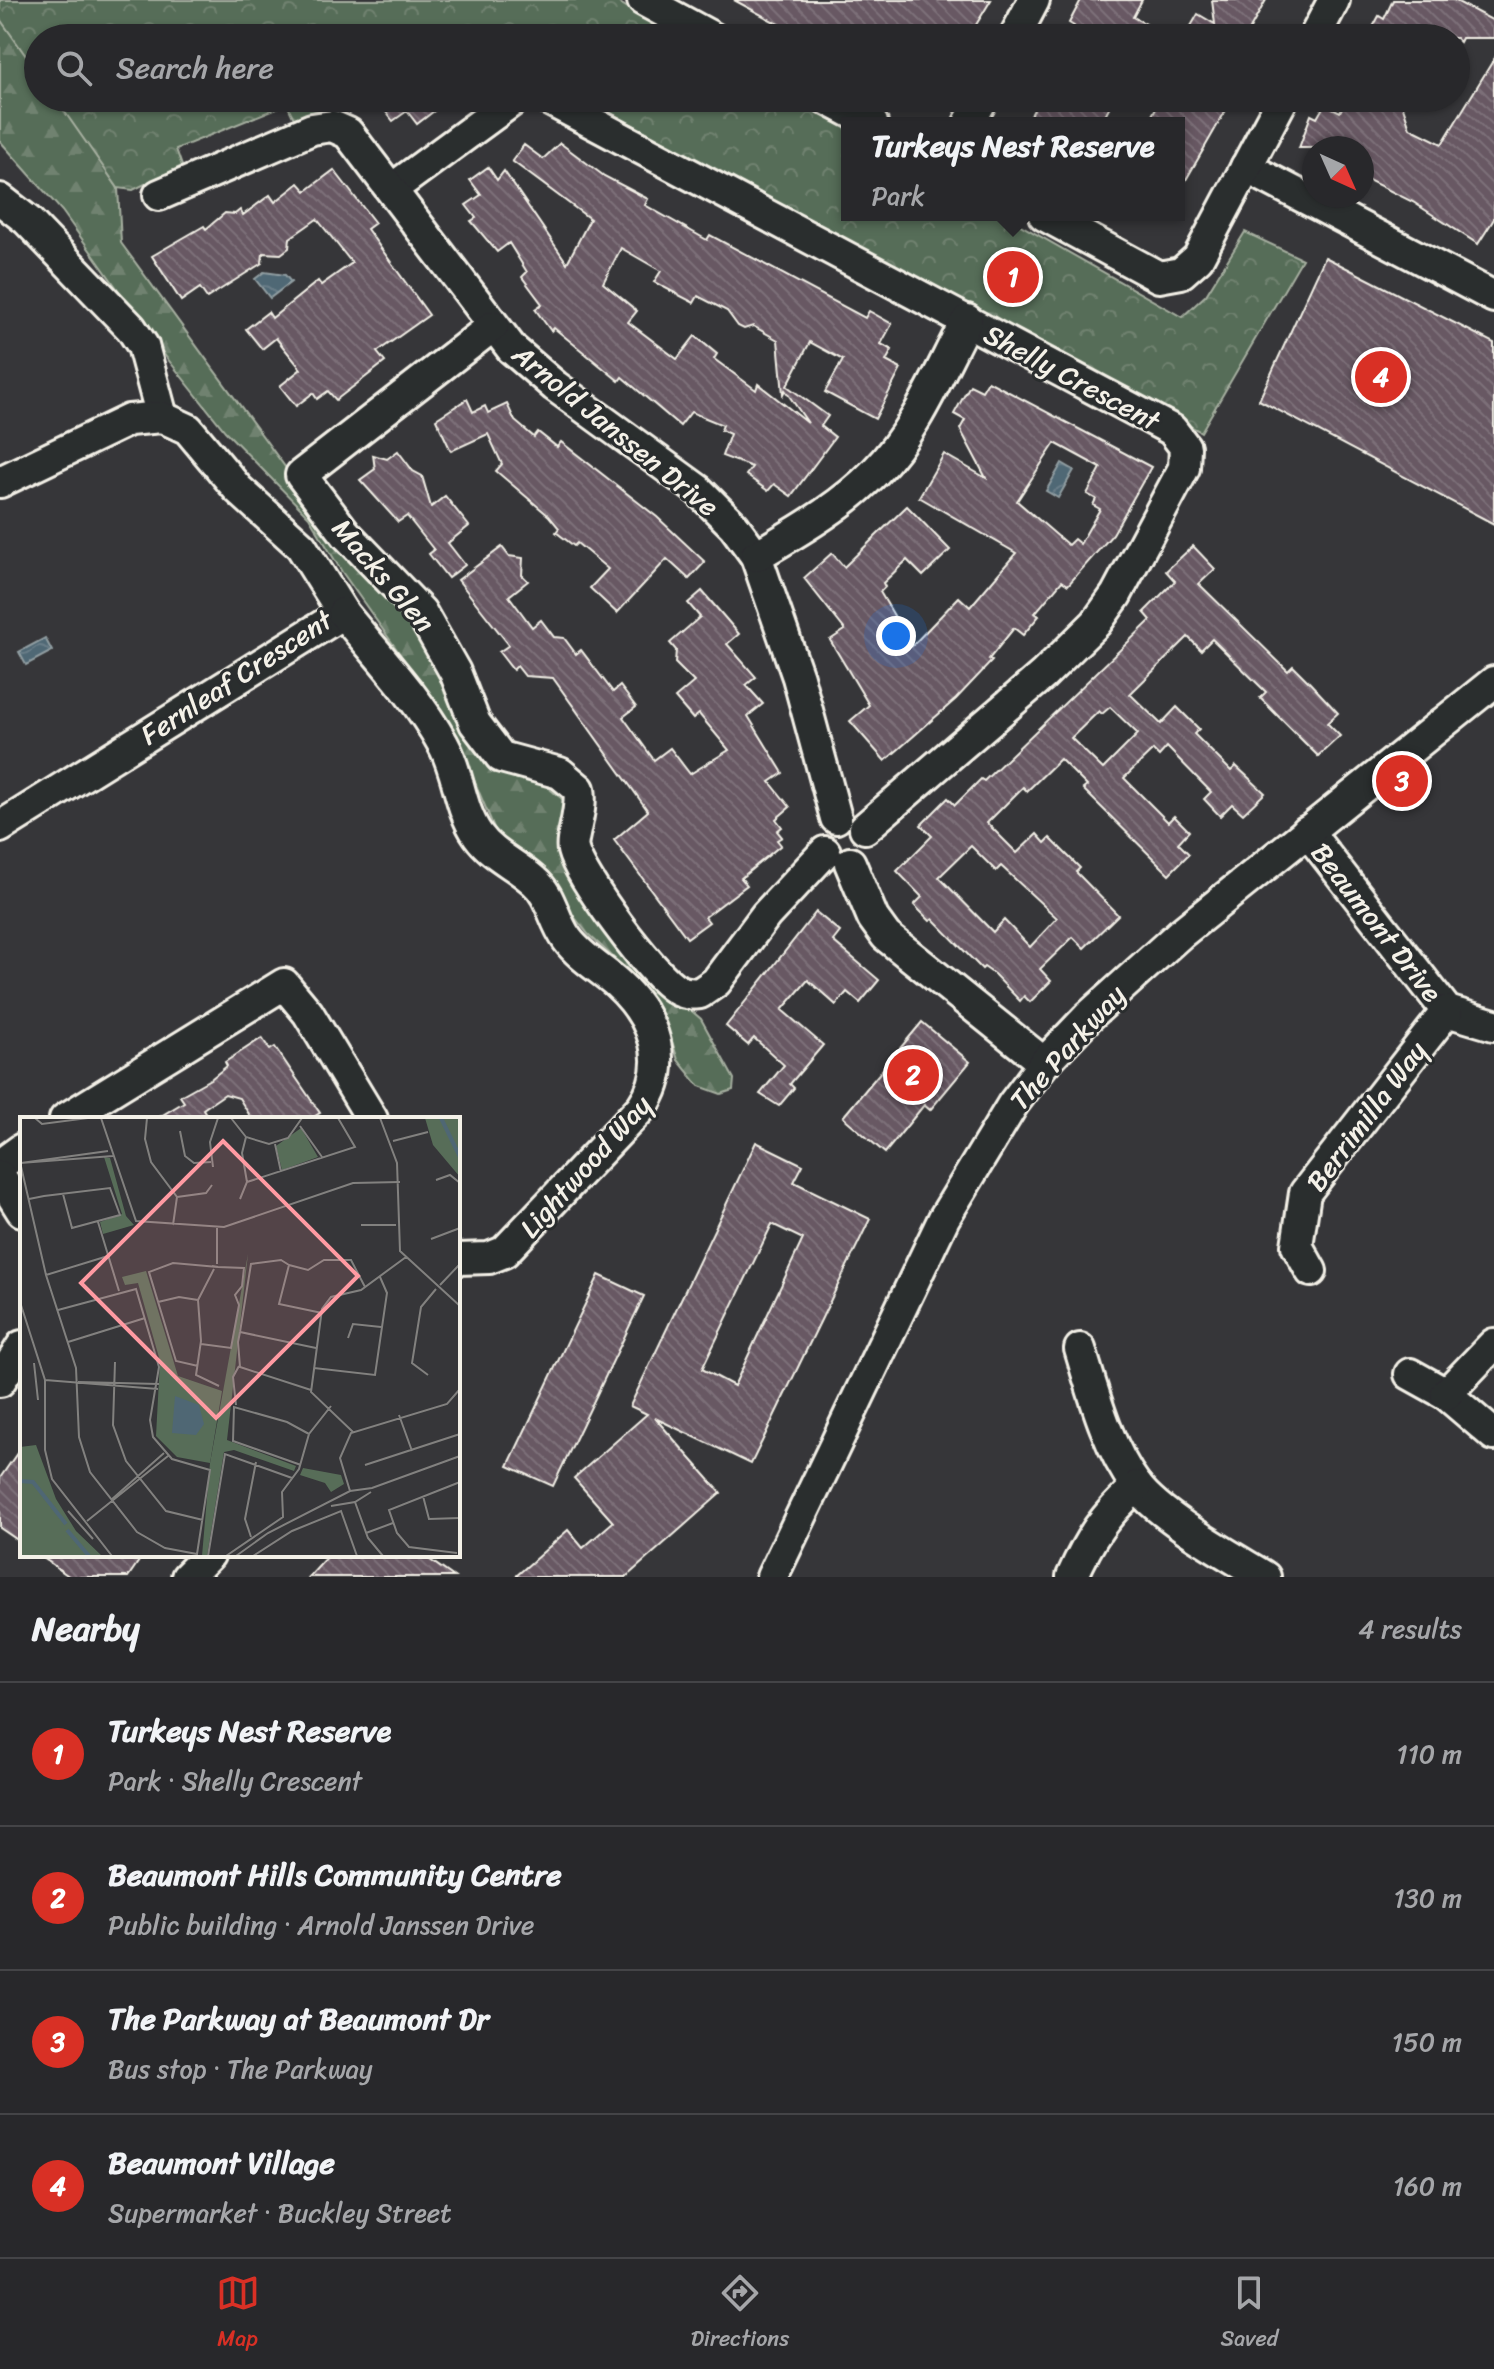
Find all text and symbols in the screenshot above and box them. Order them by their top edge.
search box [24,24,1470,112]
text: Search here [116,41,274,95]
icon: search [52,46,96,90]
popup [841,117,1185,221]
text: Turkeys Nest Reserve [871,119,1155,173]
north arrow [1302,136,1374,208]
text: Park [871,173,925,219]
pin: 1 [987,247,1039,307]
street label: Shelly Crescent [975,310,1170,445]
street label: Arnold Janssen Drive [500,330,730,530]
pin: 4 [1355,347,1407,407]
street label: Macks Glen [319,507,448,644]
street label: Fernleaf Crescent [130,596,344,758]
your location [876,616,916,656]
pin: 3 [1376,751,1428,811]
street label: Beaumont Drive [1298,831,1455,1013]
street label: The Parkway [997,972,1138,1122]
street label: Berrimilla Way [1293,1029,1440,1203]
pin: 2 [887,1045,939,1105]
street label: Lightwood Way [507,1082,664,1250]
inset map [20,1117,460,1557]
text: Nearby [32,1599,140,1659]
text: 4 results [1358,1606,1462,1652]
text: Turkeys Nest Reserve [108,1704,391,1758]
text: 1 [52,1731,64,1777]
text: 110 m [1397,1731,1462,1777]
text: Park · Shelly Crescent [108,1758,362,1804]
text: Beaumont Hills Community Centre [108,1848,562,1902]
text: 2 [50,1875,66,1921]
text: 130 m [1393,1875,1462,1921]
text: Public building · Arnold Janssen Drive [108,1902,534,1948]
text: The Parkway at Beaumont Dr [108,1992,489,2046]
text: 3 [51,2019,65,2065]
text: 150 m [1392,2019,1462,2065]
text: Bus stop · The Parkway [108,2046,372,2092]
text: Beaumont Village [108,2136,335,2190]
text: 4 [50,2163,66,2209]
text: 160 m [1393,2163,1462,2209]
text: Supermarket · Buckley Street [108,2190,452,2236]
tab: Map [216,2271,260,2358]
tab: Directions [691,2271,789,2358]
tab: Saved [1220,2271,1278,2358]

